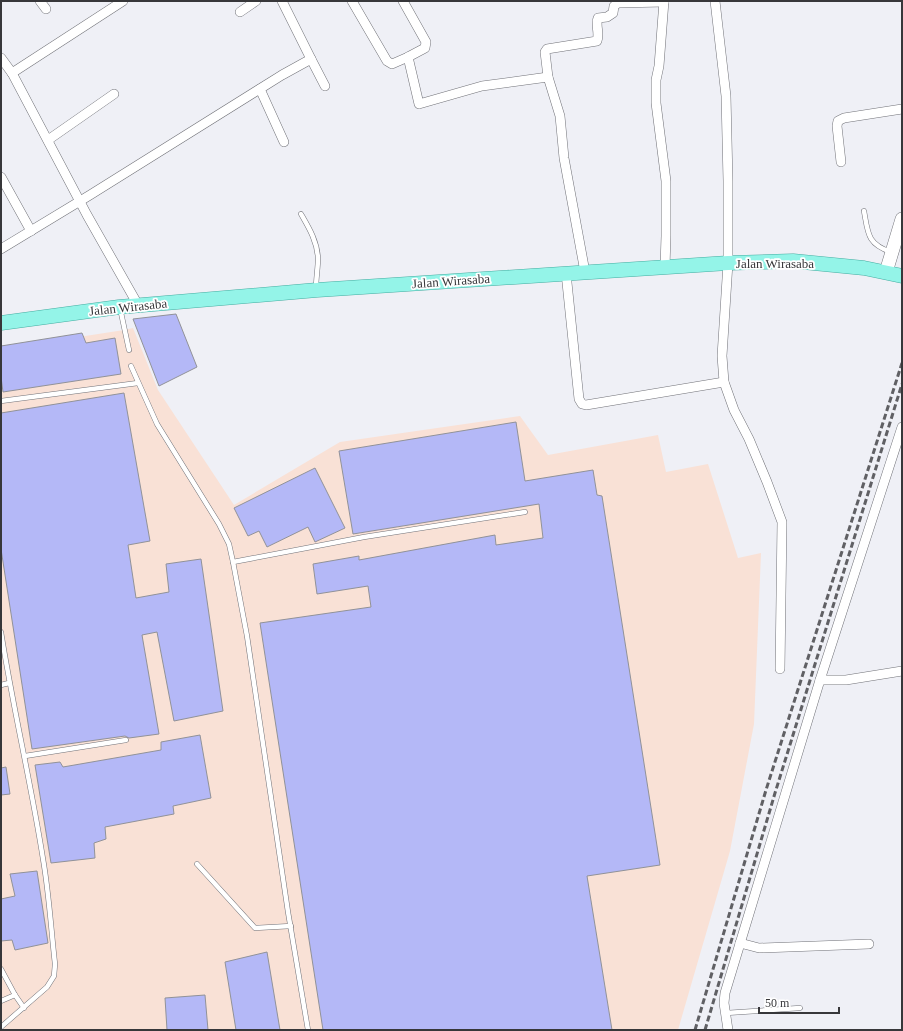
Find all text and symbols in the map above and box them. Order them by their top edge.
street label: Jalan Wirasaba [736,256,814,271]
street label: Jalan Wirasaba [411,271,491,291]
street label: Jalan Wirasaba [88,295,168,319]
scale bar [759,989,839,1015]
text: 50 m [765,996,790,1010]

